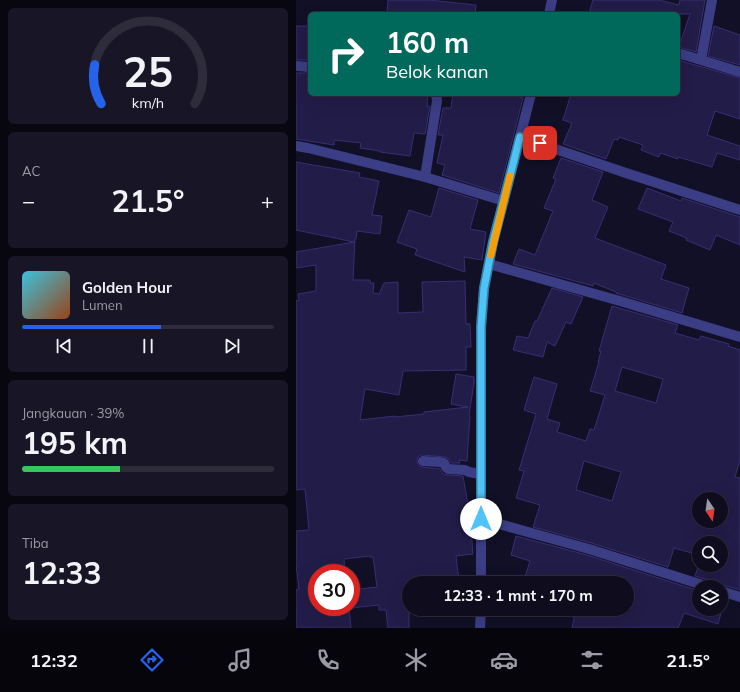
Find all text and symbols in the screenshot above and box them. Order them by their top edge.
text: 160 m [386,25,469,60]
icon: right [320,28,372,80]
text: 25 [123,45,173,97]
text: Belok kanan [386,60,488,83]
text: km/h [132,94,164,112]
pin [523,126,557,160]
icon: arrive [529,132,551,154]
text: AC [22,163,40,179]
text: 21.5° [112,182,184,220]
text: − [22,187,35,215]
text: + [261,187,274,215]
text: Golden Hour [82,278,172,297]
text: Lumen [82,297,123,313]
icon: previous [53,335,75,357]
icon: pause [137,335,159,357]
icon: next [221,335,243,357]
text: Jangkauan · 39% [22,405,124,421]
text: 195 km [22,424,128,462]
north arrow [692,492,728,528]
map controls [692,492,728,616]
position arrow [460,498,502,540]
text: Tiba [22,535,49,551]
button: search [692,536,728,572]
text: 12:33 [22,554,101,592]
speed limit sign: 30 [308,564,360,616]
button: layers [692,580,728,616]
text: 12:33 · 1 mnt · 170 m [443,586,593,605]
icon: directions [138,646,166,674]
icon: music [226,646,254,674]
icon: phone [314,646,342,674]
icon: climate [402,646,430,674]
icon: car [490,646,518,674]
icon: filters [578,646,606,674]
text: 12:32 [30,649,78,672]
text: 21.5° [666,649,710,672]

